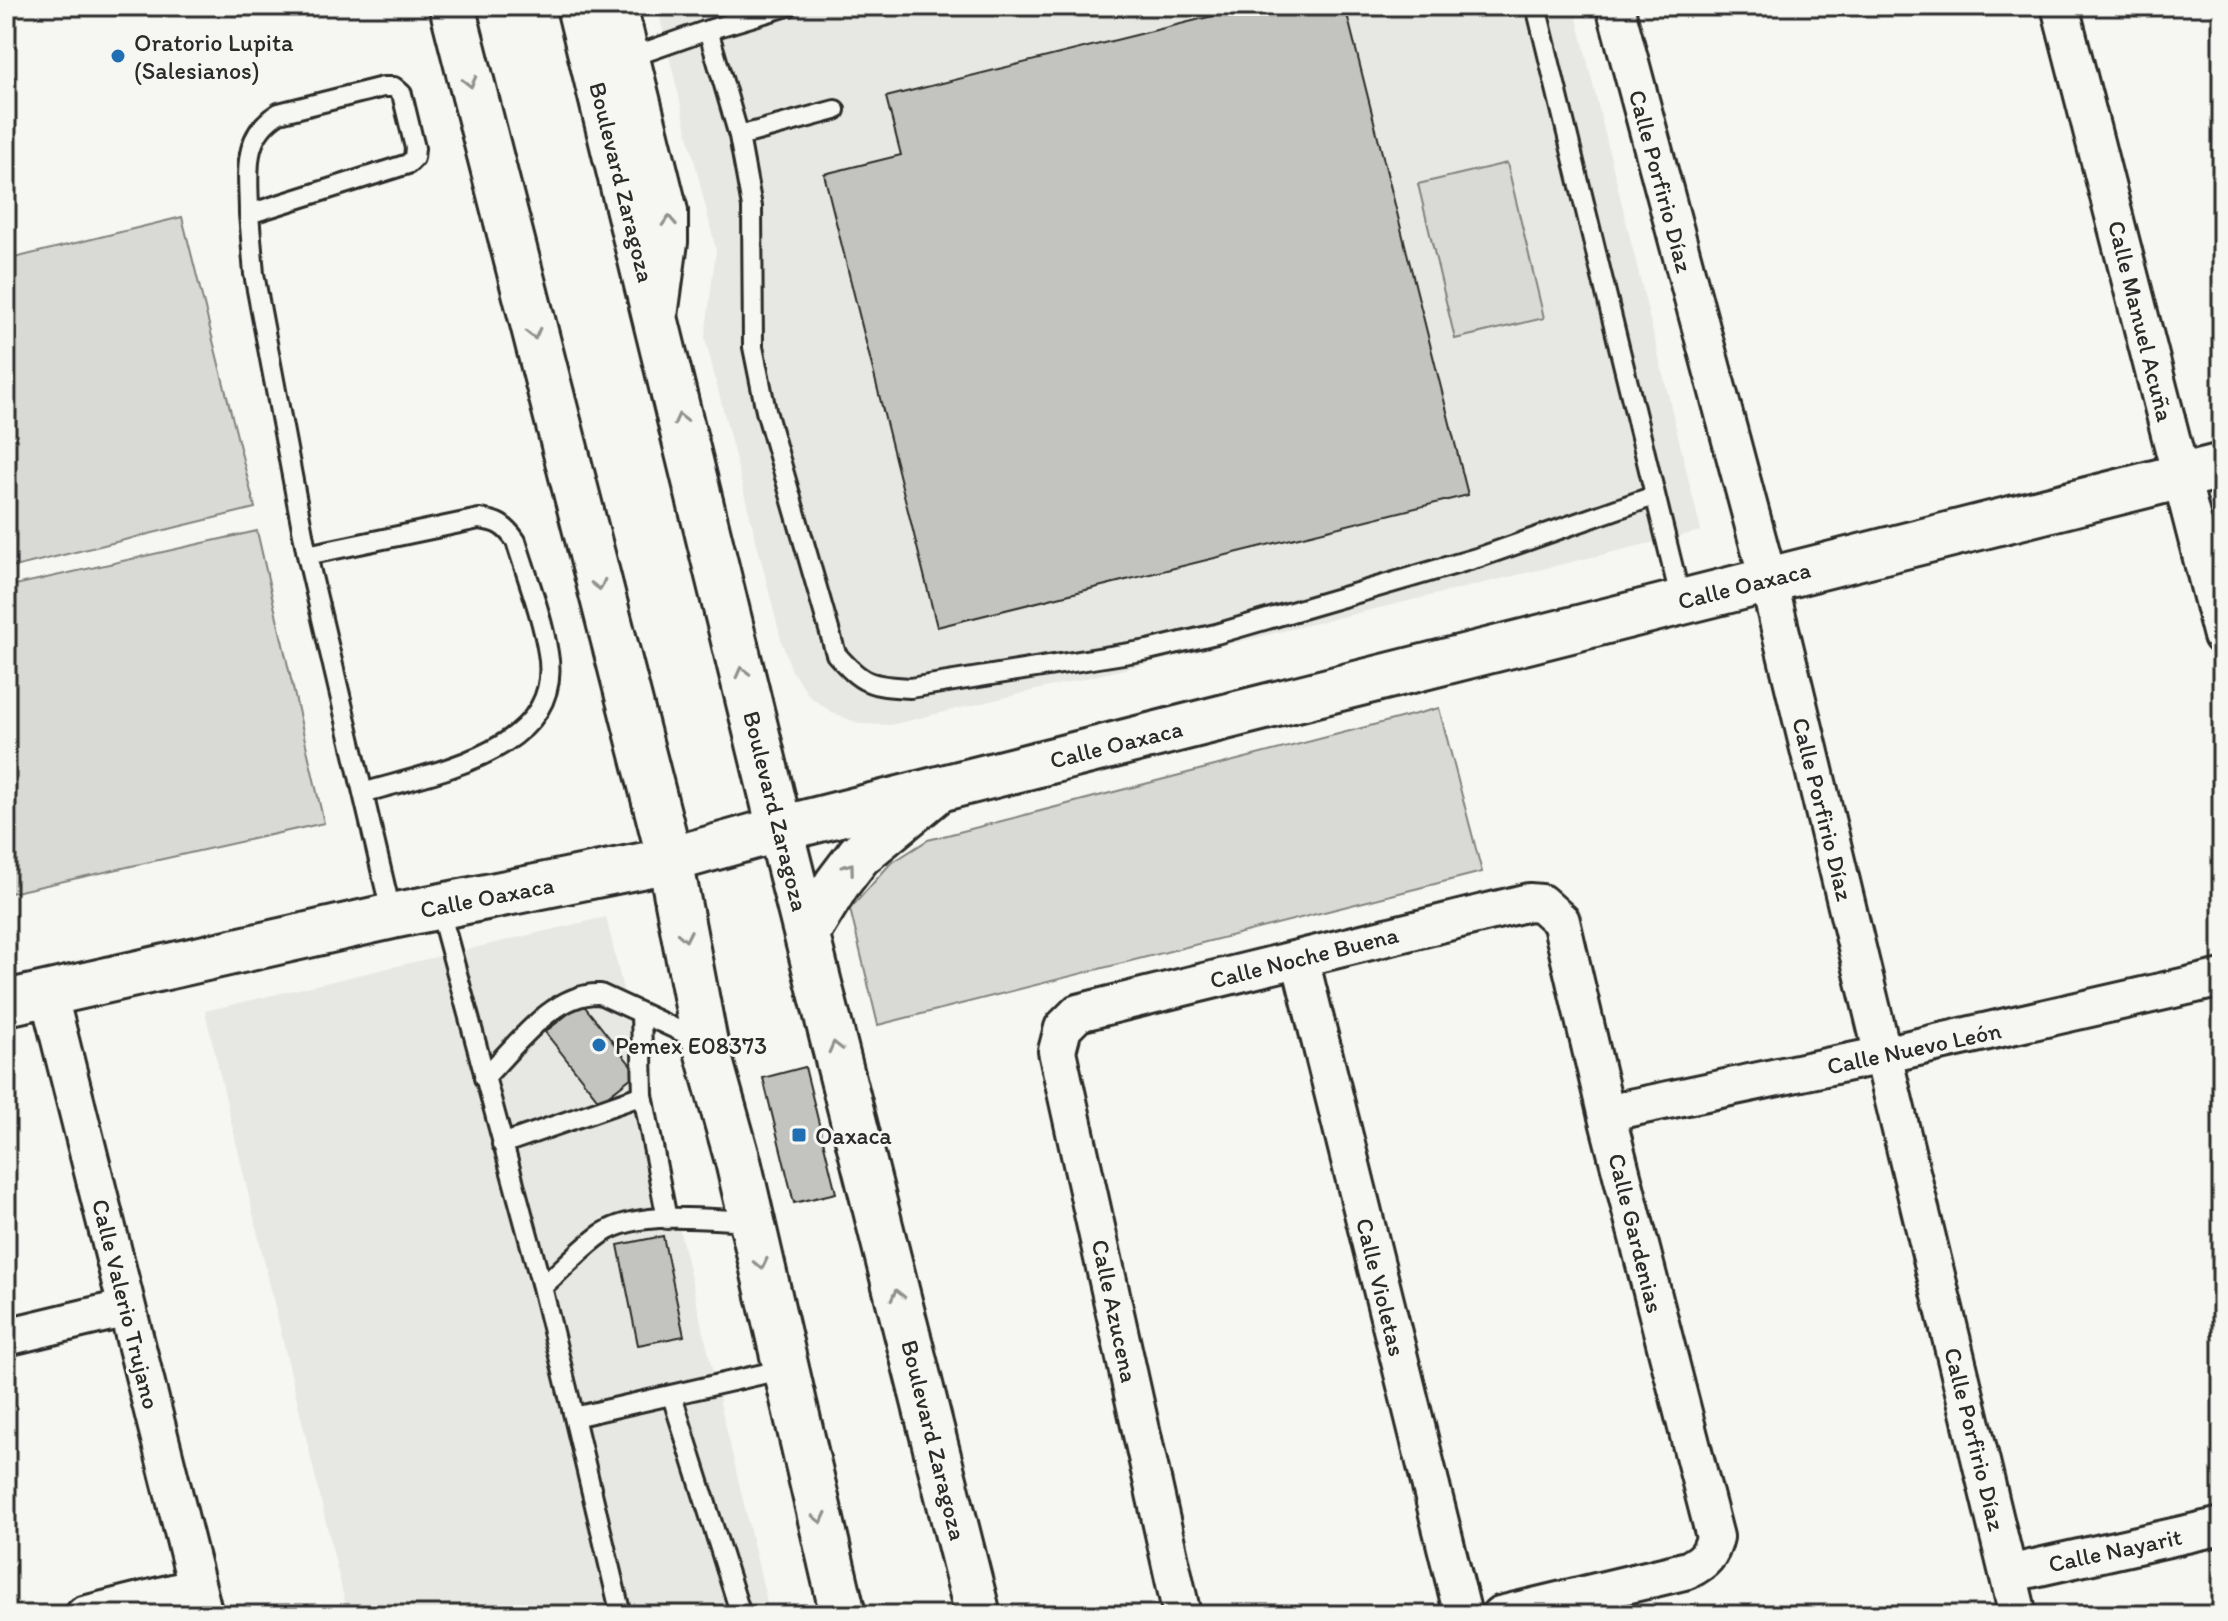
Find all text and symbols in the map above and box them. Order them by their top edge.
place label: Oratorio Lupita (Salesianos) [134,28,294,85]
marker: Oratorio Lupita (Salesianos) [109,47,127,65]
one-way arrow [461,74,478,88]
street label: Boulevard Zaragoza [583,79,661,285]
street label: Calle Porfirio Díaz [1623,87,1699,275]
one-way arrow [660,214,677,227]
street label: Calle Manuel Acuña [2102,217,2180,425]
one-way arrow [525,326,542,340]
one-way arrow [673,413,690,426]
street label: Calle Oaxaca [1675,554,1813,615]
one-way arrow [590,578,607,592]
one-way arrow [734,665,751,679]
street label: Boulevard Zaragoza [737,708,815,914]
street label: Calle Oaxaca [1047,713,1185,774]
street label: Calle Porfirio Díaz [1786,714,1860,904]
one-way arrow [840,862,854,877]
street label: Calle Oaxaca [418,870,557,924]
street label: Calle Noche Buena [1207,919,1402,994]
one-way arrow [675,930,692,943]
street label: Calle Nuevo León [1824,1015,2004,1081]
place label: Pemex E08373 [615,1031,767,1060]
marker: Pemex E08373 [590,1036,608,1054]
one-way arrow [828,1040,845,1054]
place label: Oaxaca [815,1121,892,1150]
marker: Oaxaca [790,1126,808,1144]
street label: Calle Gardenias [1602,1150,1670,1316]
street label: Calle Valerio Trujano [86,1196,166,1412]
street label: Calle Violetas [1350,1215,1412,1359]
street label: Calle Azucena [1086,1237,1144,1385]
one-way arrow [752,1257,769,1271]
one-way arrow [890,1289,907,1302]
street label: Boulevard Zaragoza [895,1337,973,1543]
street label: Calle Porfirio Díaz [1938,1344,2012,1534]
one-way arrow [811,1510,828,1524]
street label: Calle Nayarit [2046,1522,2184,1578]

